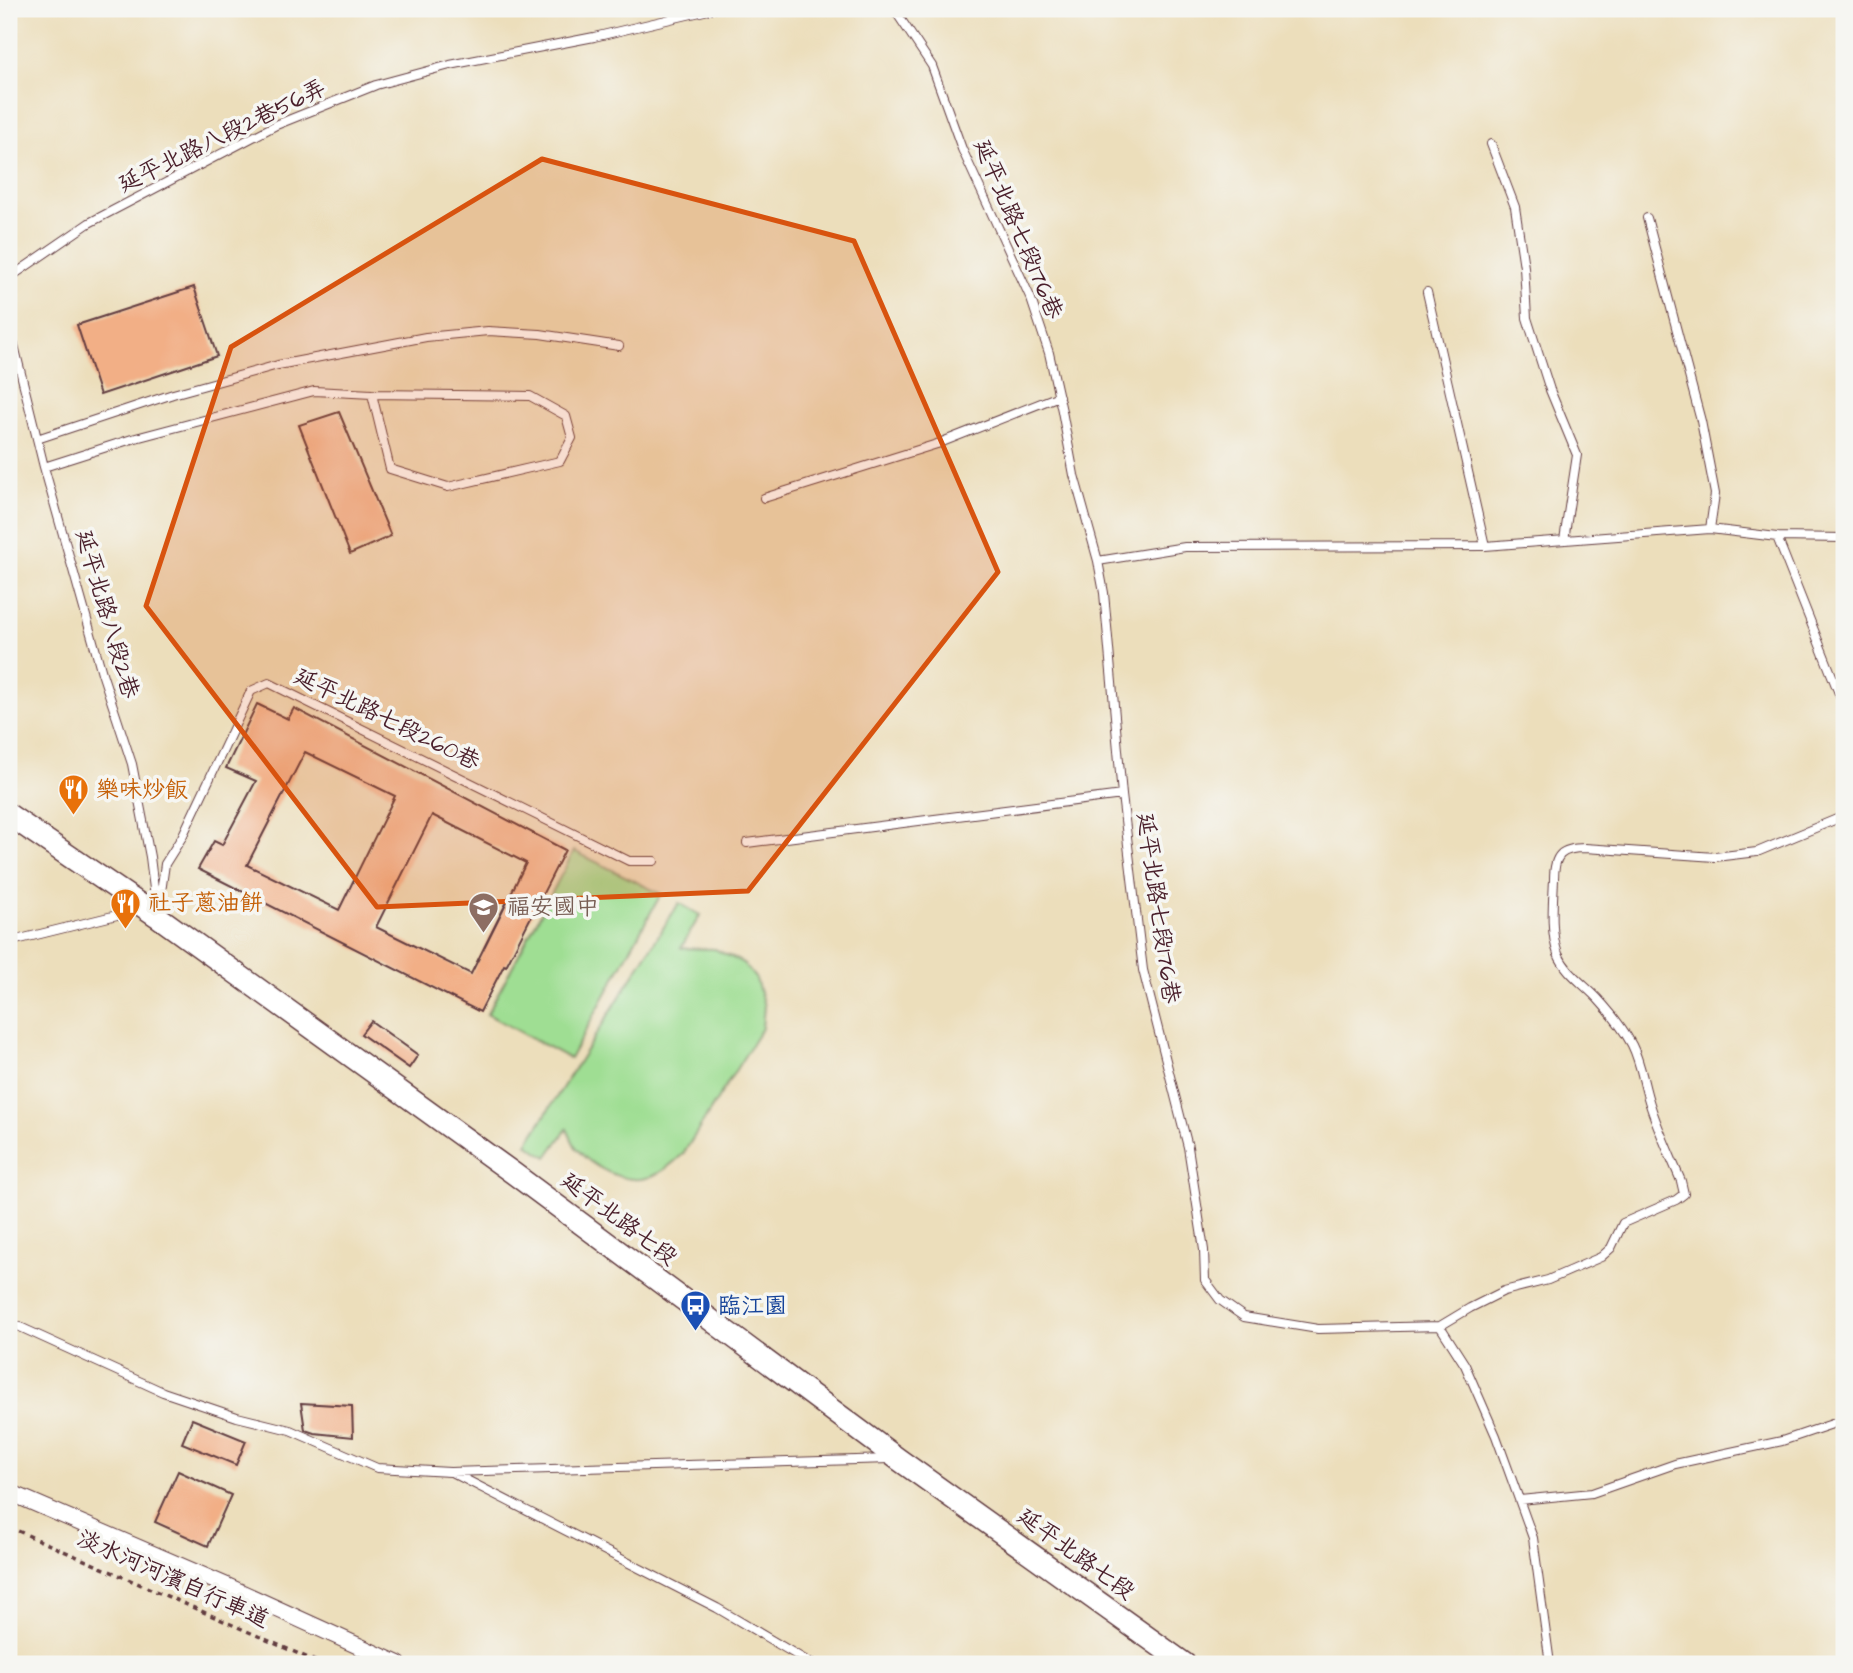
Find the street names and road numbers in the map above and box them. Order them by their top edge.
street label: 延平北路八段2巷56弄 [113,72,331,200]
street label: 延平北路七段176巷 [966,134,1071,325]
street label: 延平北路八段2巷 [68,526,147,703]
street label: 延平北路七段260巷 [289,660,486,778]
street label: 延平北路七段176巷 [1129,810,1187,1007]
street label: 延平北路七段 [554,1165,684,1273]
street label: 延平北路七段 [1011,1500,1141,1608]
street label: 淡水河河濱自行車道 [72,1522,274,1636]

